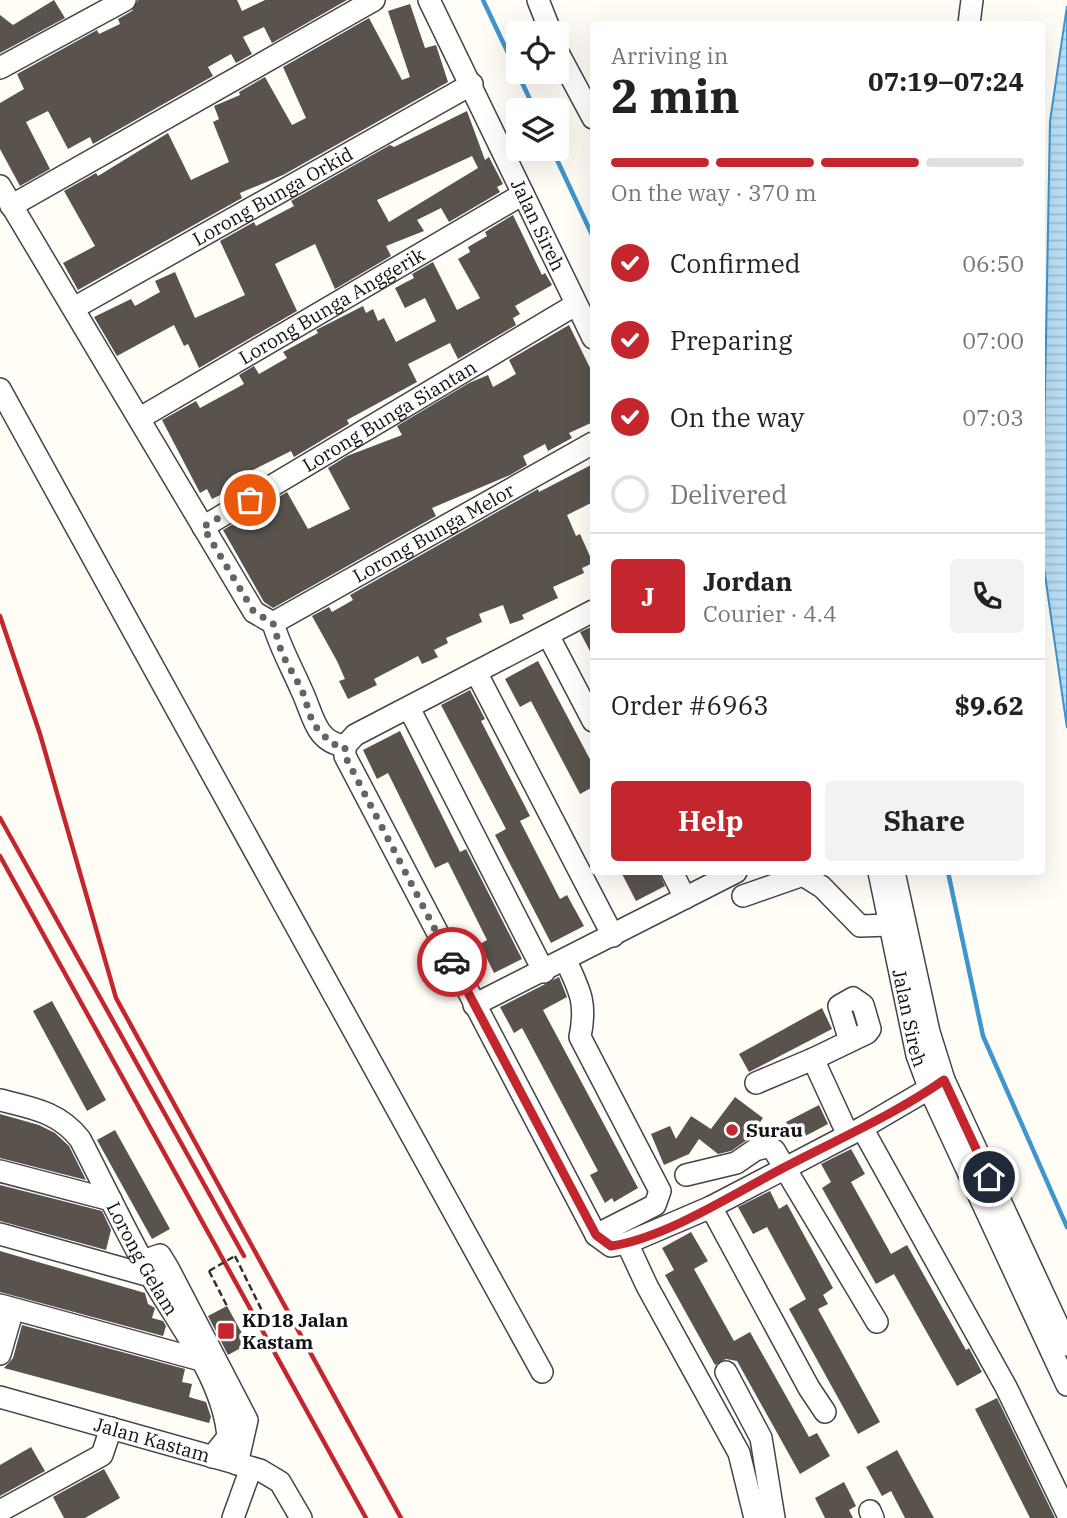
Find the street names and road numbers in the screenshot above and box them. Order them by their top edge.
street label: Lorong Bunga Orkid [188,141,357,251]
street label: Jalan Sireh [506,175,571,275]
street label: Lorong Bunga Anggerik [234,242,429,370]
street label: Lorong Bunga Siantan [298,355,481,477]
street label: Lorong Bunga Melor [349,478,519,588]
street label: Jalan Sireh [887,967,932,1070]
street label: Lorong Gelam [102,1198,184,1320]
street label: Jalan Kastam [91,1412,213,1467]

